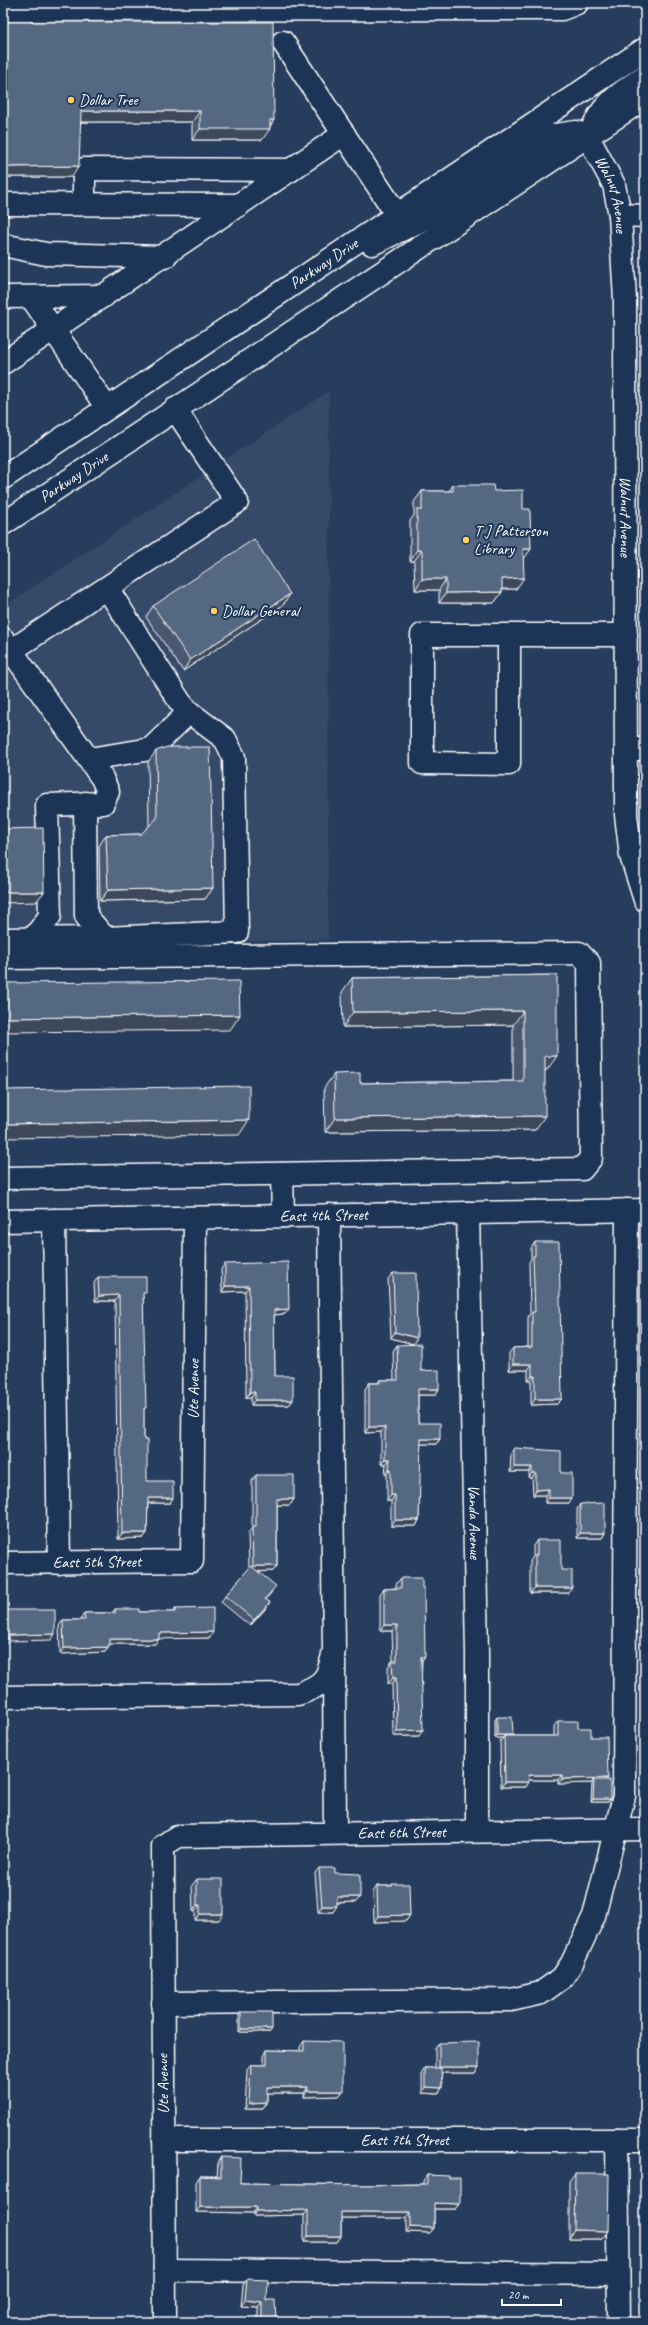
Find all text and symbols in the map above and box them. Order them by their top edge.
place label: Dollar Tree [79,90,140,110]
marker: Dollar Tree [66,95,76,105]
street label: Walnut Avenue [590,152,631,235]
street label: Parkway Drive [286,233,363,294]
street label: Parkway Drive [36,446,113,507]
street label: Walnut Avenue [615,476,636,559]
place label: T J Patterson Library [474,521,549,559]
marker: T J Patterson Library [461,535,471,545]
place label: Dollar General [222,601,302,621]
marker: Dollar General [209,606,219,616]
street label: East 4th Street [280,1205,370,1226]
street label: Ute Avenue [183,1357,204,1419]
street label: Vanda Avenue [464,1484,485,1561]
street label: East 5th Street [53,1552,143,1572]
street label: East 6th Street [358,1822,448,1843]
street label: Ute Avenue [152,2052,174,2114]
street label: East 7th Street [361,2130,451,2150]
scale bar [502,2281,561,2307]
text: 20 m [508,2287,530,2303]

